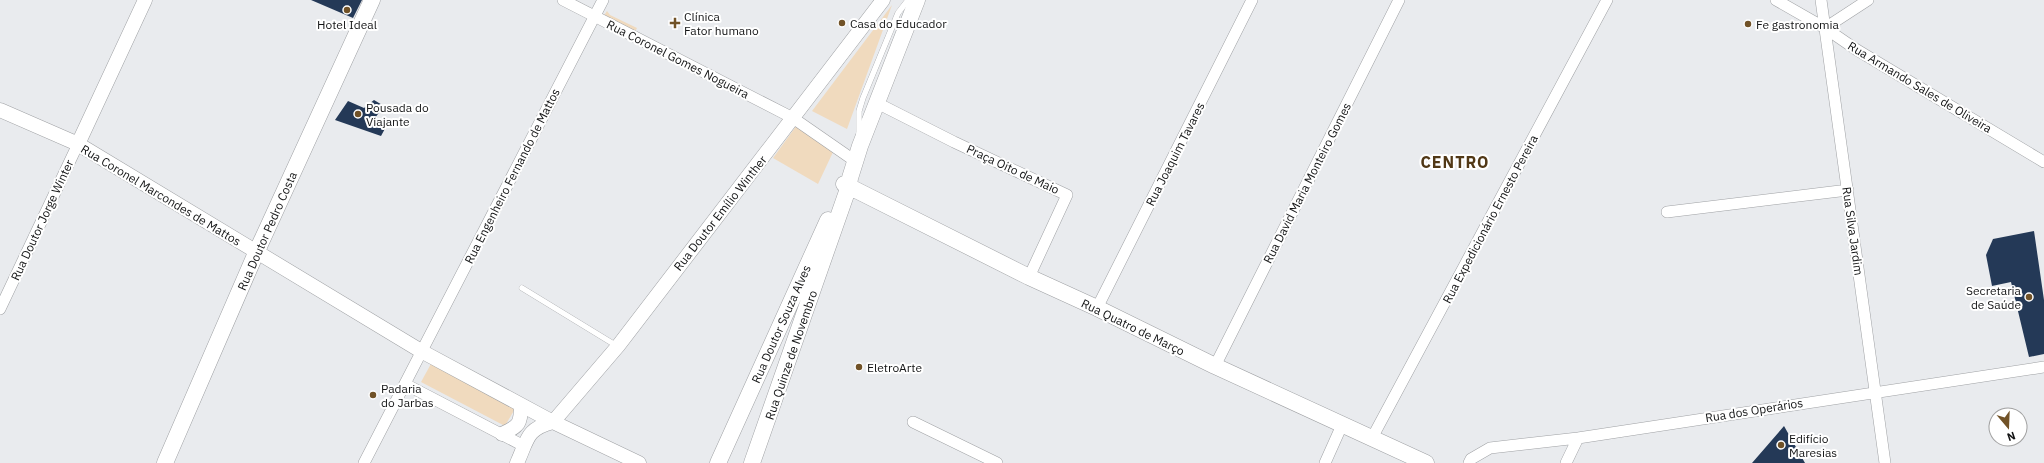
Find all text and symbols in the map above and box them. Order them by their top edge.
marker: Hotel Ideal [342,5,352,15]
place label: Clínica Fator humano [684,9,759,38]
street label: Rua Coronel Gomes Nogueira [604,16,752,102]
place label: Casa do Educador [850,16,947,31]
place label: Hotel Ideal [317,17,377,32]
marker: Clínica Fator humano [669,17,681,29]
place label: Fe gastronomia [1756,17,1840,32]
marker: Casa do Educador [837,18,847,28]
marker: Fe gastronomia [1743,19,1753,29]
street label: Rua Armando Sales de Oliveira [1845,38,1995,136]
street label: Rua Engenheiro Fernando de Mattos [461,86,563,266]
street label: Rua Joaquim Tavares [1142,99,1208,208]
place label: Pousada do Viajante [366,100,429,129]
street label: Rua David Maria Monteiro Gomes [1260,100,1354,266]
marker: Pousada do Viajante [353,109,363,119]
street label: Rua Expedicionário Ernesto Pereira [1439,132,1541,306]
street label: Rua Coronel Marcondes de Mattos [78,141,244,249]
street label: Praça Oito de Maio [964,141,1062,197]
street label: Rua Doutor Emílio Winther [670,152,770,274]
district label: CENTRO [1420,152,1490,172]
street label: Rua Doutor Jorge Winter [7,157,77,283]
street label: Rua Doutor Pedro Costa [234,169,300,293]
street label: Rua Silva Jardim [1839,186,1867,276]
street label: Rua Doutor Souza Alves [748,262,814,385]
place label: Secretaria de Saúde [1966,283,2022,312]
street label: Rua Quinze de Novembro [762,288,820,422]
marker: Secretaria de Saúde [2024,292,2034,302]
street label: Rua Quatro de Março [1079,295,1187,359]
place label: EletroArte [867,360,922,375]
marker: EletroArte [854,362,864,372]
place label: Padaria do Jarbas [381,381,434,410]
marker: Padaria do Jarbas [368,390,378,400]
street label: Rua dos Operários [1704,395,1804,425]
north arrow [1988,407,2028,447]
text: N [2005,429,2017,444]
place label: Edifício Maresias [1789,431,1837,460]
marker: Edifício Maresias [1776,440,1786,450]

